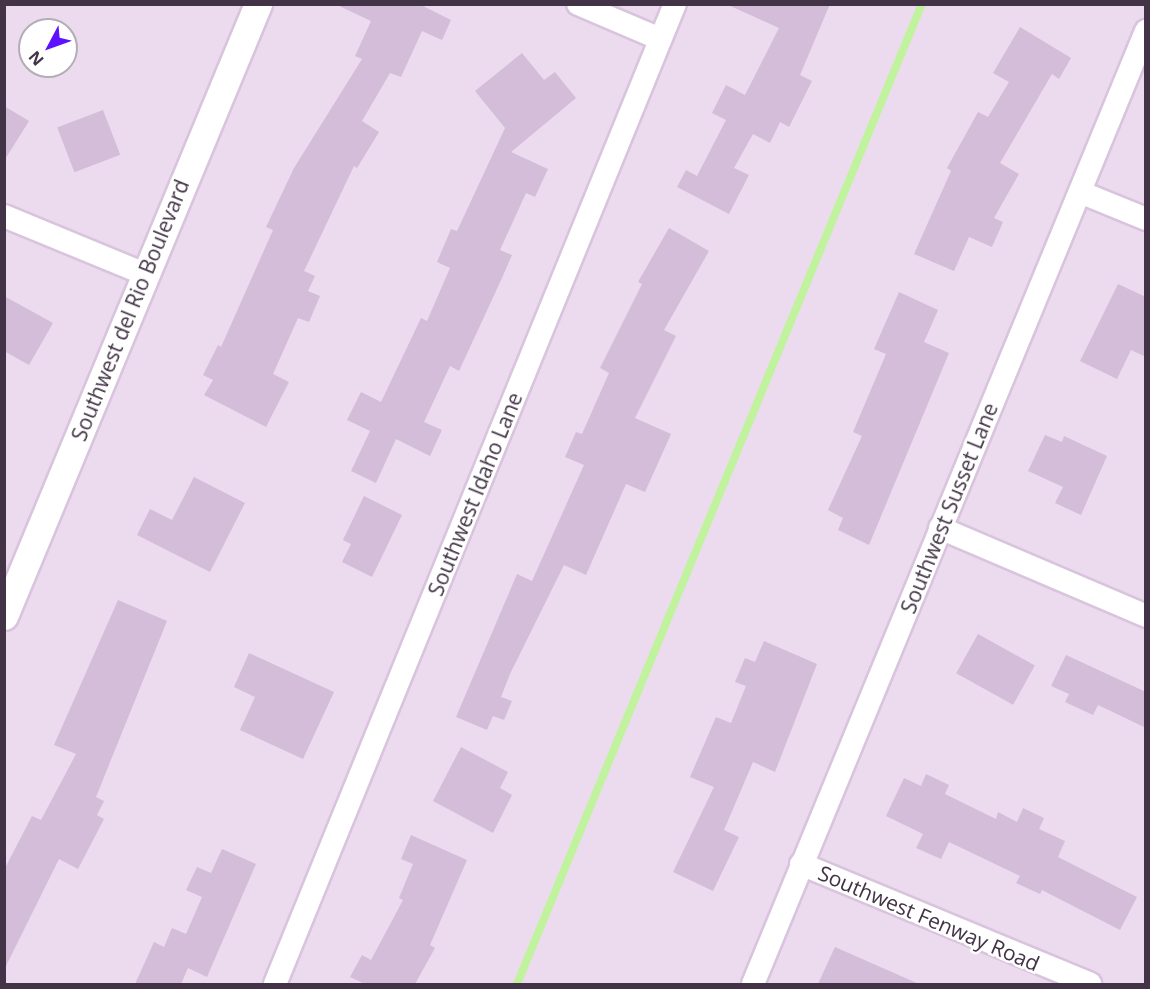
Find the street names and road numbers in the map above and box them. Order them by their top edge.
street label: Southwest del Rio Boulevard [66,176,194,444]
street label: Southwest Idaho Lane [423,389,527,599]
street label: Southwest Susset Lane [895,399,1003,617]
street label: Southwest Fenway Road [815,860,1043,976]

